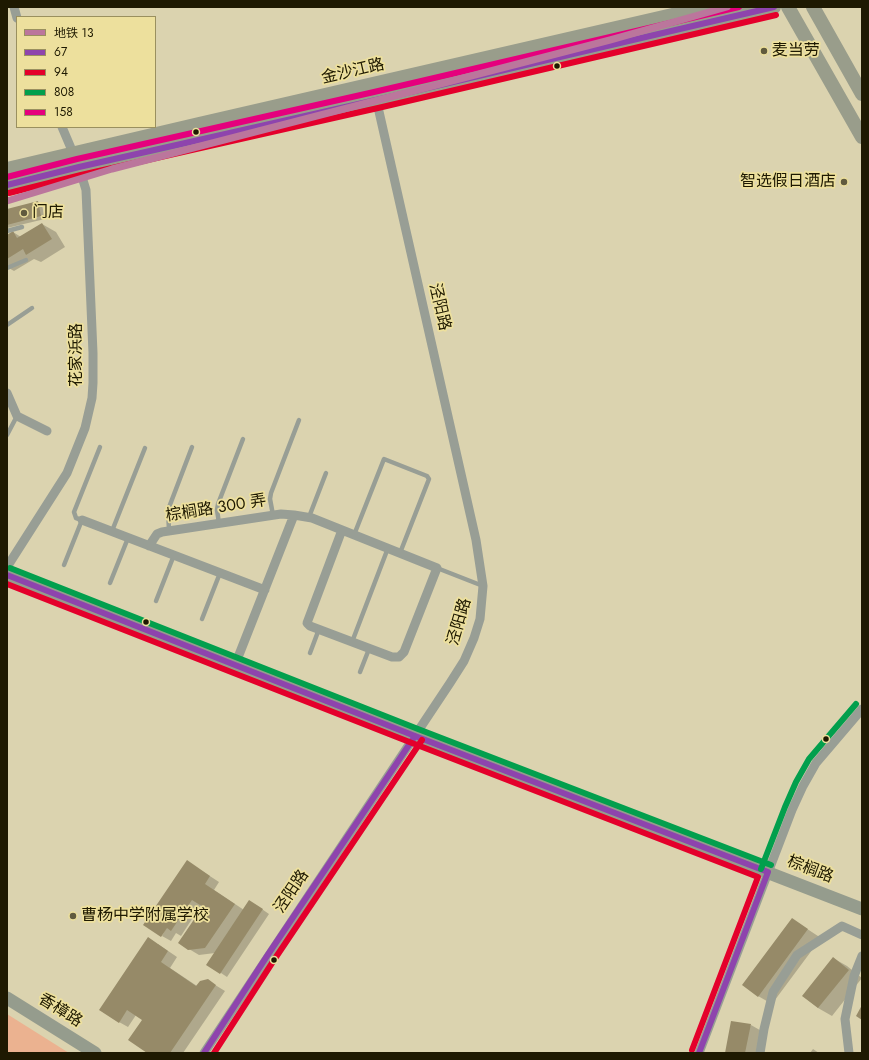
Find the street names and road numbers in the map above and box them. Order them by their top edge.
street label: 金沙江路 [320,55,386,89]
street label: 泾阳路 [424,281,454,333]
street label: 花家浜路 [67,323,87,387]
street label: 棕榈路 300 弄 [164,492,268,526]
street label: 泾阳路 [444,596,476,648]
street label: 棕榈路 [784,852,836,888]
street label: 泾阳路 [271,867,313,917]
street label: 香樟路 [35,990,85,1032]

